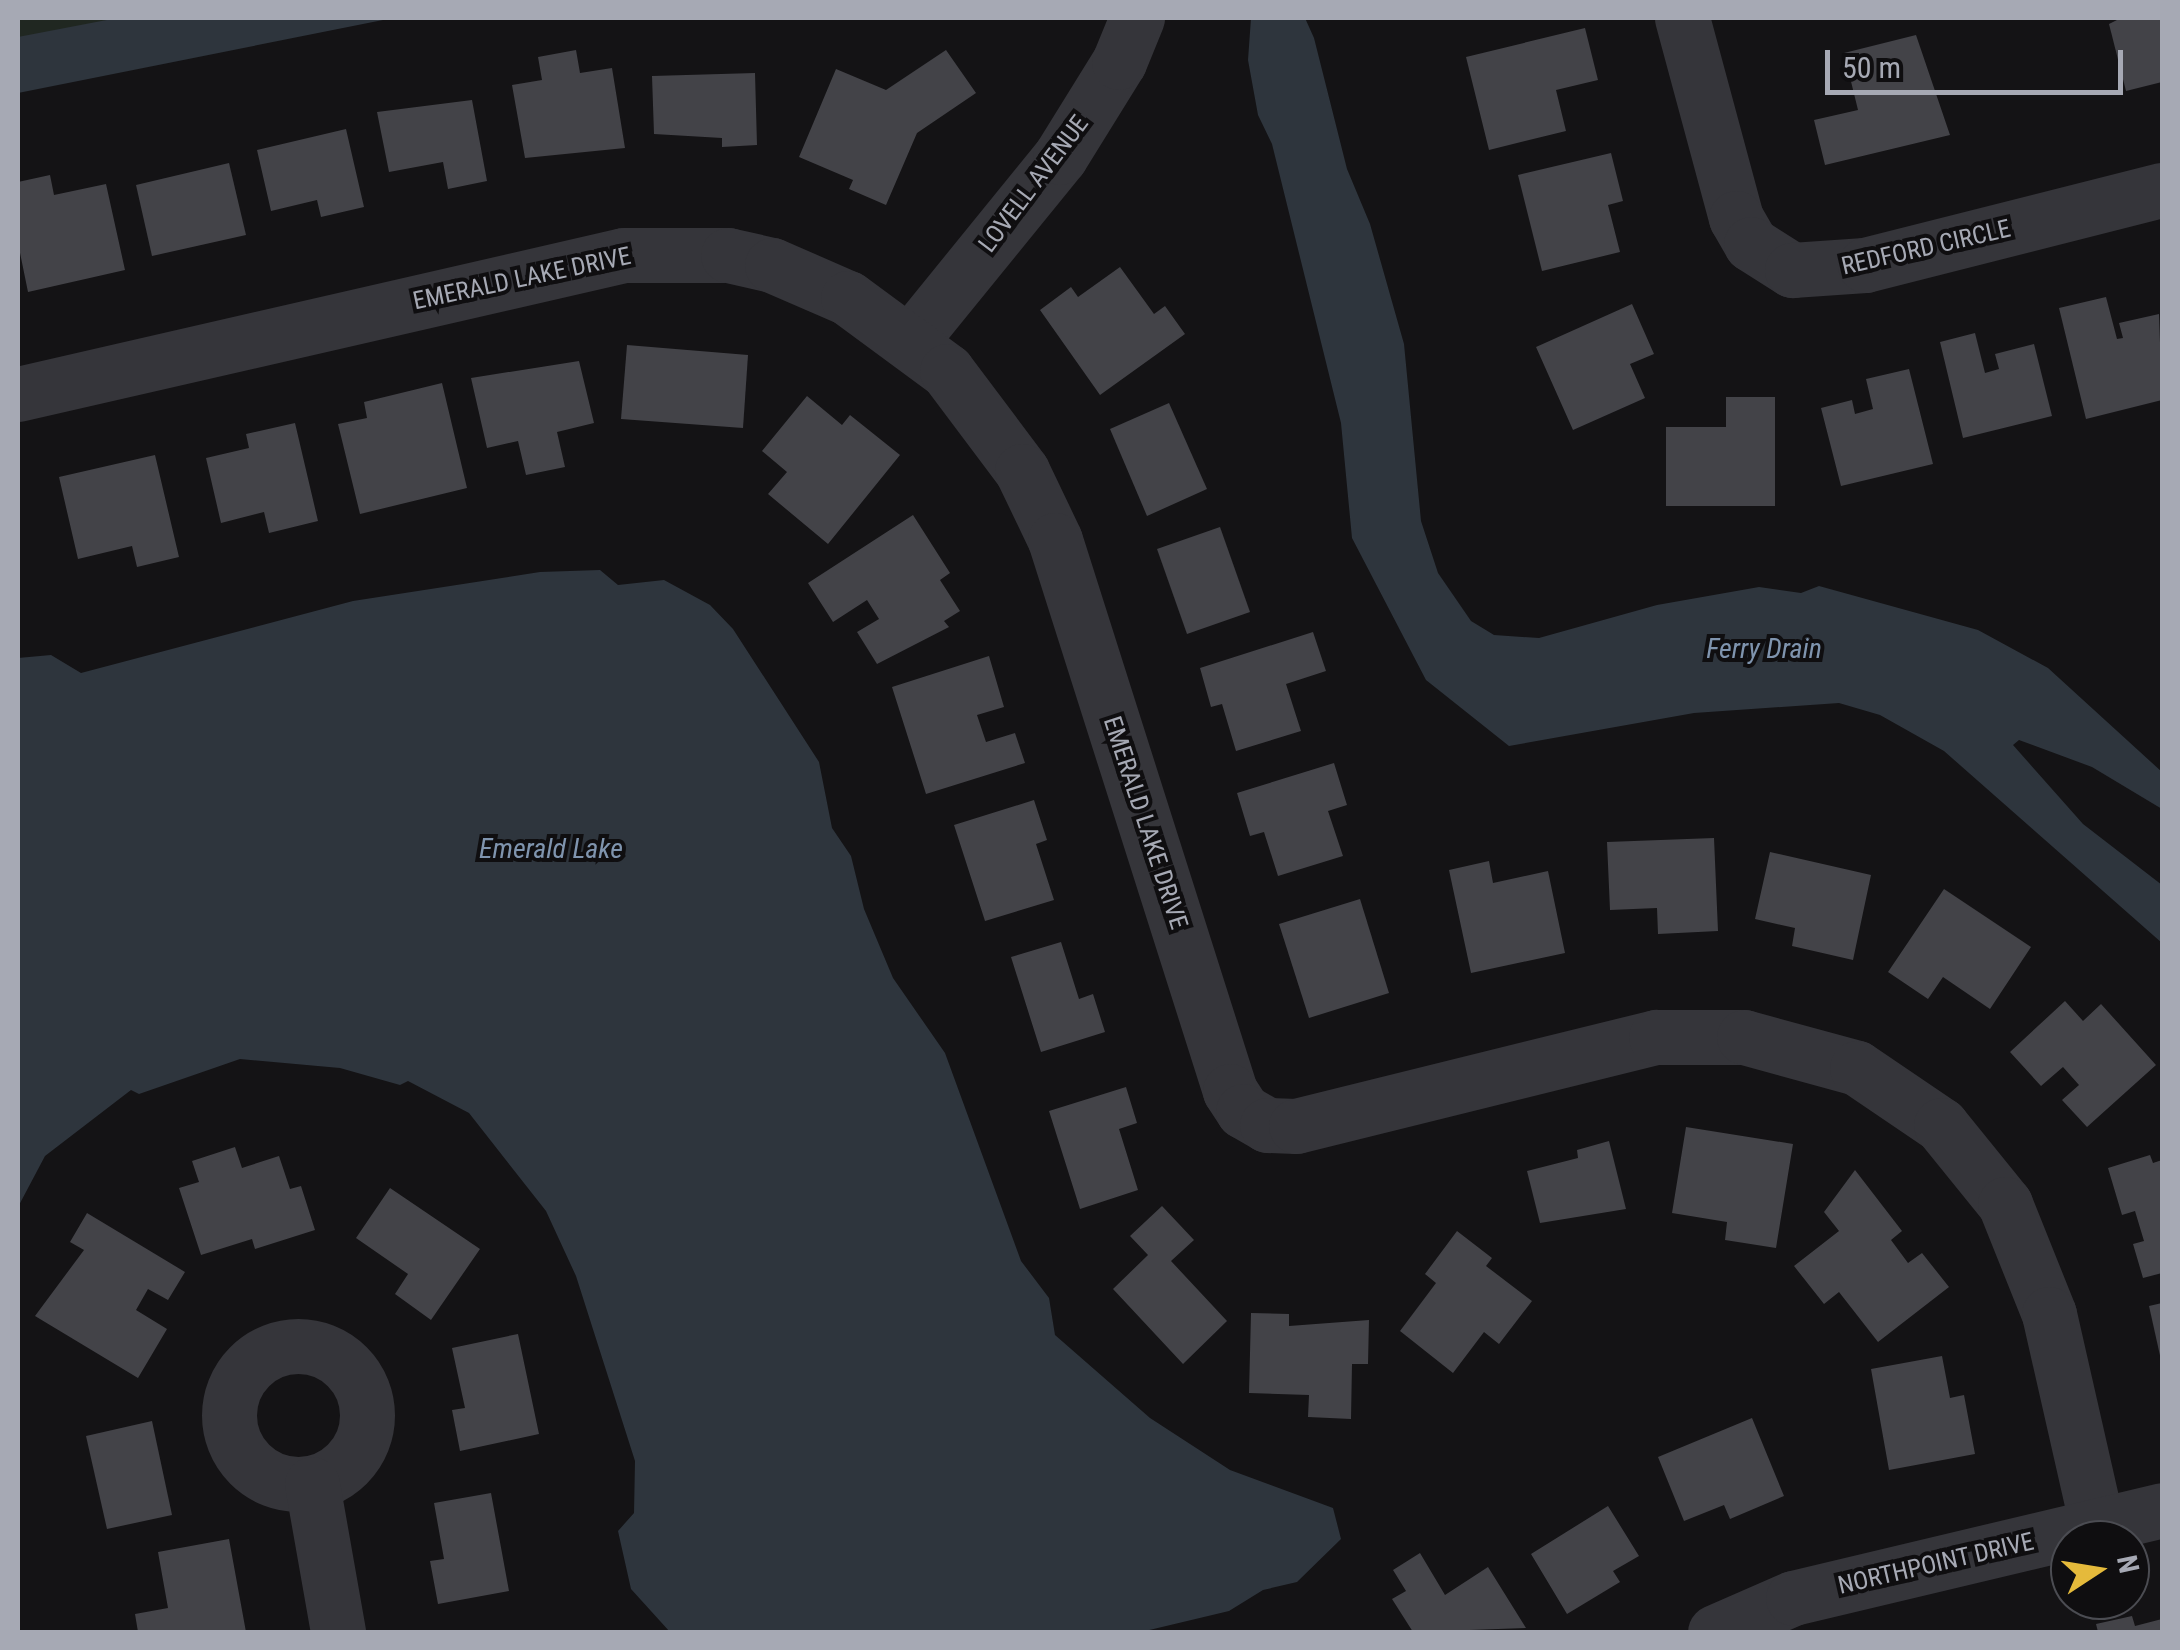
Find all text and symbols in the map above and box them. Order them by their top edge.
scale bar [1830,30,2128,92]
text: 50 m [1842,50,1901,85]
street label: LOVELL AVENUE [973,110,1095,258]
street label: REDFORD CIRCLE [1839,214,2013,282]
street label: EMERALD LAKE DRIVE [410,241,634,317]
water label: Ferry Drain [1706,632,1822,666]
street label: EMERALD LAKE DRIVE [1096,713,1194,933]
water label: Emerald Lake [479,832,623,866]
north arrow [2050,1520,2150,1620]
street label: NORTHPOINT DRIVE [1835,1527,2037,1601]
text: N [2110,1552,2146,1576]

